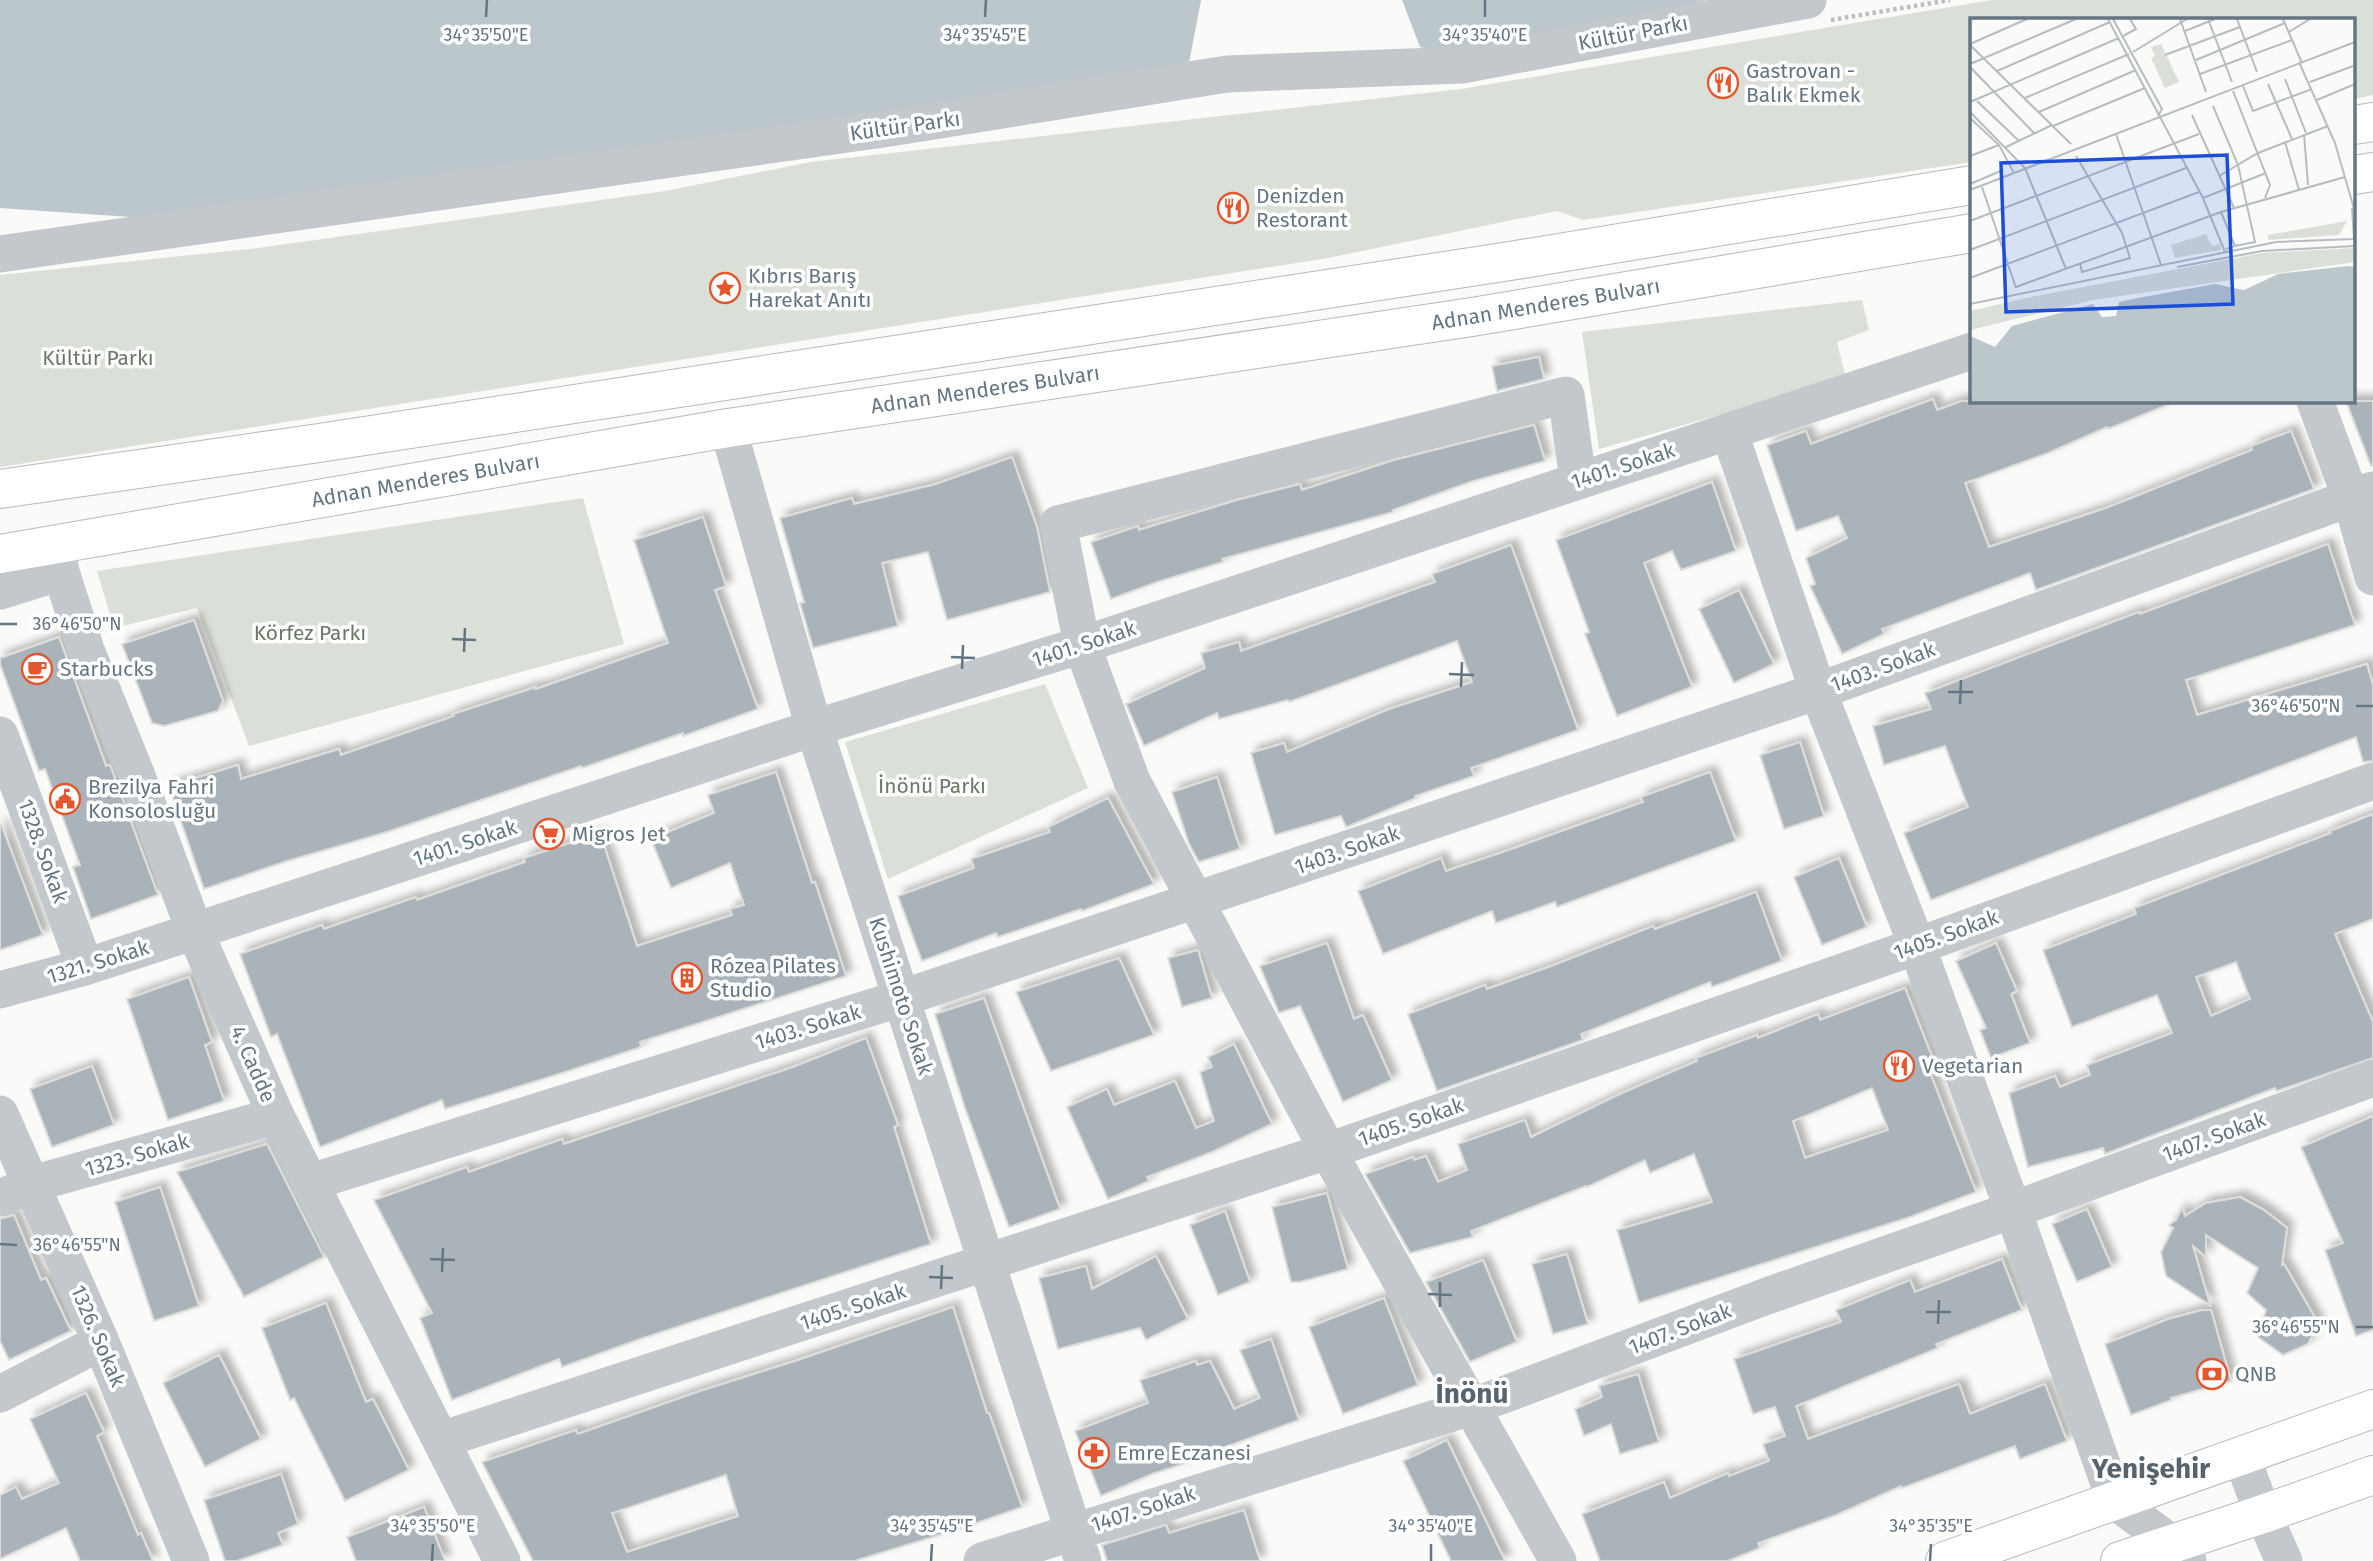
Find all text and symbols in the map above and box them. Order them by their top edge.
street label: Kültür Parkı [1576,10,1690,56]
inset map [1970,18,2356,402]
text: 34°35'50"E [444,24,528,46]
text: 34°35'45"E [943,24,1027,46]
text: 34°35'40"E [1443,24,1527,46]
place label: Gastrovan - Balık Ekmek [1746,58,1861,108]
restaurant icon: Gastrovan - Balık Ekmek [1706,66,1740,100]
street label: Kültür Parkı [848,105,962,147]
place label: Denizden Restorant [1256,183,1348,233]
restaurant icon: Denizden Restorant [1216,191,1250,225]
place label: Kıbrıs Barış Harekat Anıtı [748,263,871,313]
place icon: Kıbrıs Barış Harekat Anıtı [708,271,742,305]
street label: Adnan Menderes Bulvarı [1430,273,1662,336]
park label: Kültür Parkı [42,345,154,371]
street label: Adnan Menderes Bulvarı [869,360,1102,420]
street label: 1401. Sokak [1568,437,1678,495]
street label: Adnan Menderes Bulvarı [310,448,542,513]
text: 36°46'50"N [33,613,121,635]
street label: 1401. Sokak [1029,615,1139,673]
park label: Körfez Parkı [254,620,366,646]
street label: 1403. Sokak [1827,636,1939,698]
cafe icon: Starbucks [20,652,54,686]
place label: Starbucks [60,656,154,682]
text: 36°46'50"N [2252,695,2340,717]
park label: İnönü Parkı [878,773,986,799]
place label: Brezilya Fahri Konsolosluğu [88,774,216,824]
public building icon: Brezilya Fahri Konsolosluğu [48,782,82,816]
street label: 1328. Sokak [12,796,74,907]
street label: 1401. Sokak [410,814,520,872]
supermarket icon: Migros Jet [532,817,566,851]
street label: 1403. Sokak [1291,820,1403,880]
place label: Migros Jet [572,821,666,847]
street label: 1405. Sokak [1890,904,2002,966]
street label: Kushimoto Sokak [863,914,939,1078]
street label: 1321. Sokak [44,934,152,990]
place label: Rózea Pilates Studio [710,953,836,1003]
building icon: Rózea Pilates Studio [670,961,704,995]
street label: 1403. Sokak [752,999,864,1055]
street label: 4. Cadde [225,1022,281,1106]
restaurant icon: Vegetarian [1882,1049,1916,1083]
place label: Vegetarian [1922,1053,2023,1079]
street label: 1405. Sokak [1355,1092,1467,1152]
street label: 1407. Sokak [2159,1106,2269,1168]
street label: 1323. Sokak [82,1128,192,1182]
text: 36°46'55"N [33,1234,121,1256]
street label: 1405. Sokak [797,1278,909,1336]
street label: 1326. Sokak [65,1281,131,1391]
street label: 1407. Sokak [1625,1297,1735,1360]
text: 36°46'55"N [2252,1316,2340,1338]
bank icon: QNB [2195,1357,2229,1391]
place label: QNB [2235,1361,2277,1387]
district label: İnönü [1436,1377,1508,1410]
pharmacy icon: Emre Eczanesi [1077,1436,1111,1470]
place label: Emre Eczanesi [1117,1440,1251,1466]
district label: Yenişehir [2091,1452,2211,1485]
street label: 1407. Sokak [1088,1480,1199,1538]
text: 34°35'50"E [391,1515,475,1537]
text: 34°35'45"E [890,1515,974,1537]
text: 34°35'40"E [1389,1515,1473,1537]
text: 34°35'35"E [1889,1515,1973,1537]

